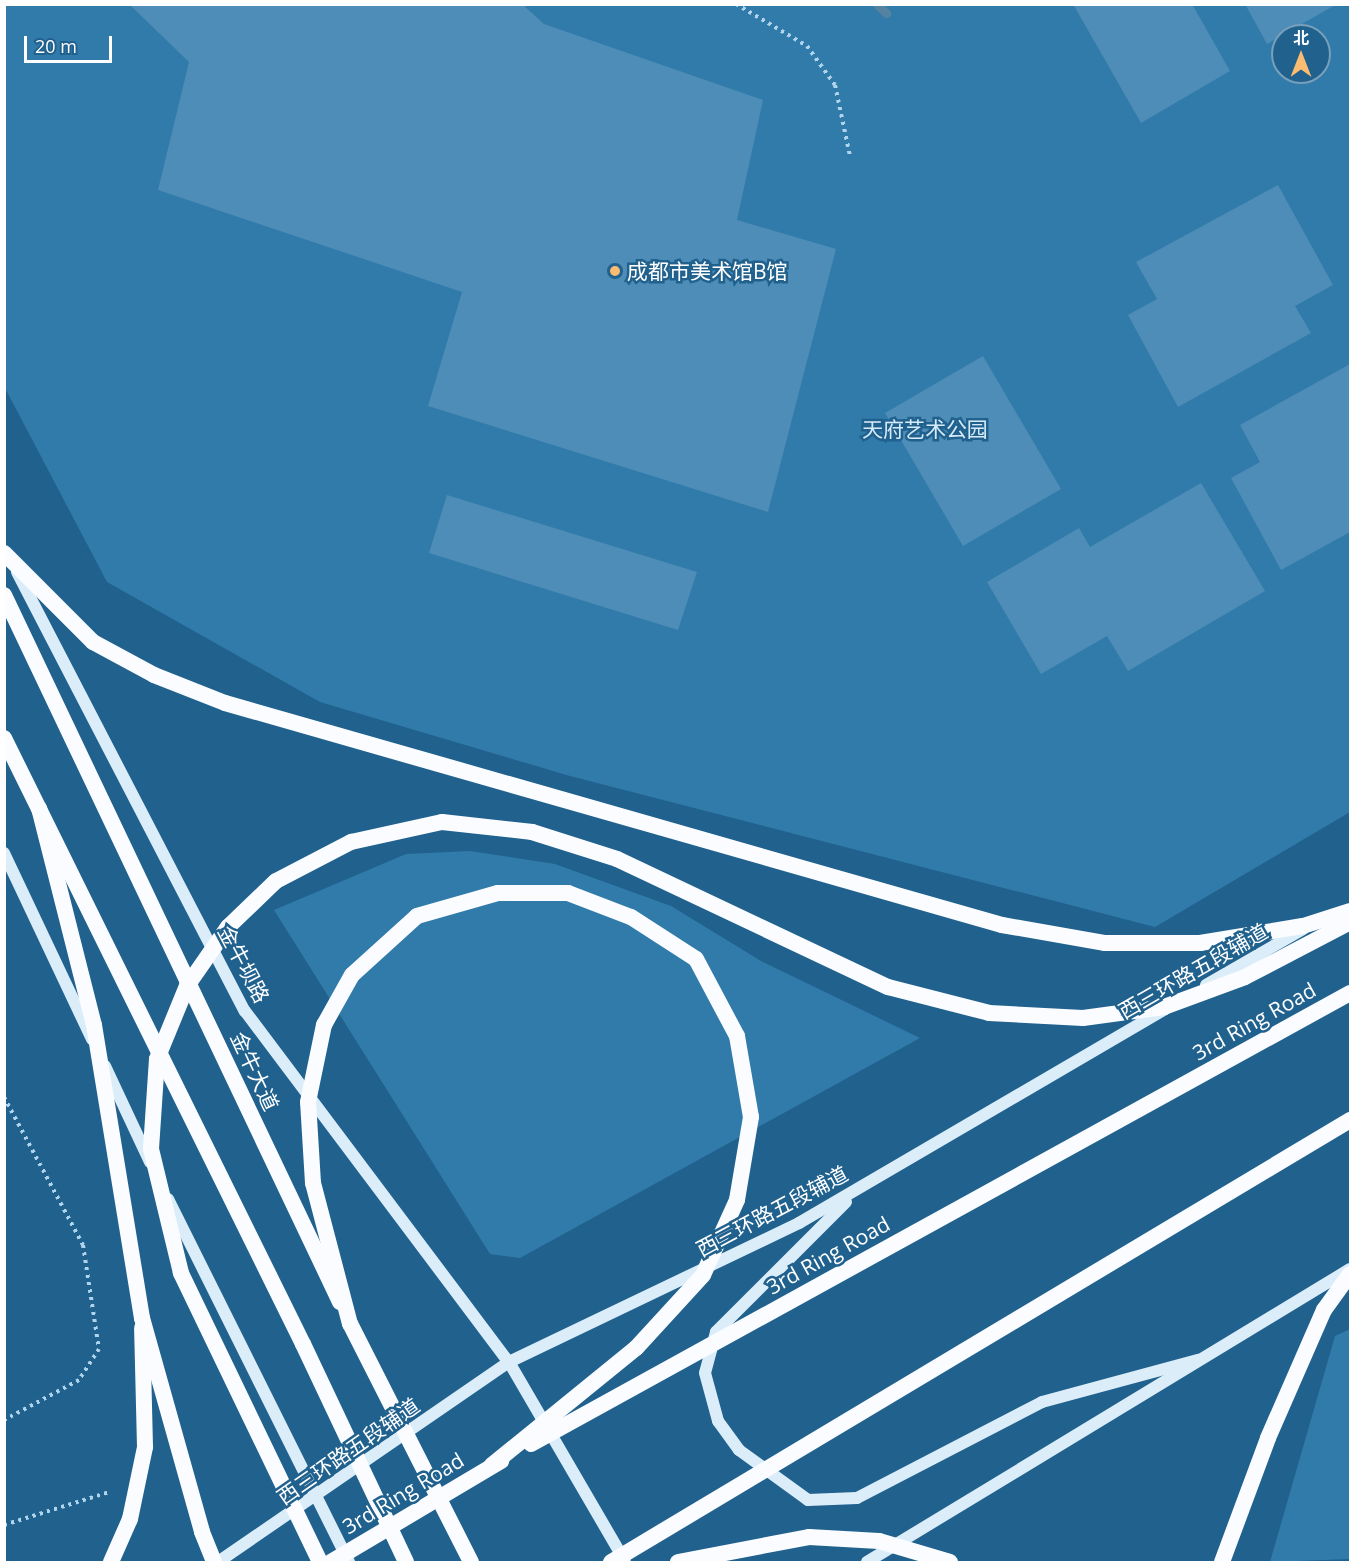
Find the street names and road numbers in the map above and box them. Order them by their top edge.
street label: 西三环路五段辅道 [1114,918,1272,1024]
street label: 金牛坝路 [213,921,275,1007]
street label: 3rd Ring Road [1188,977,1320,1065]
street label: 金牛大道 [226,1028,284,1114]
street label: 西三环路五段辅道 [692,1160,852,1262]
street label: 3rd Ring Road [762,1211,894,1299]
street label: 西三环路五段辅道 [272,1392,424,1510]
street label: 3rd Ring Road [338,1447,468,1539]

